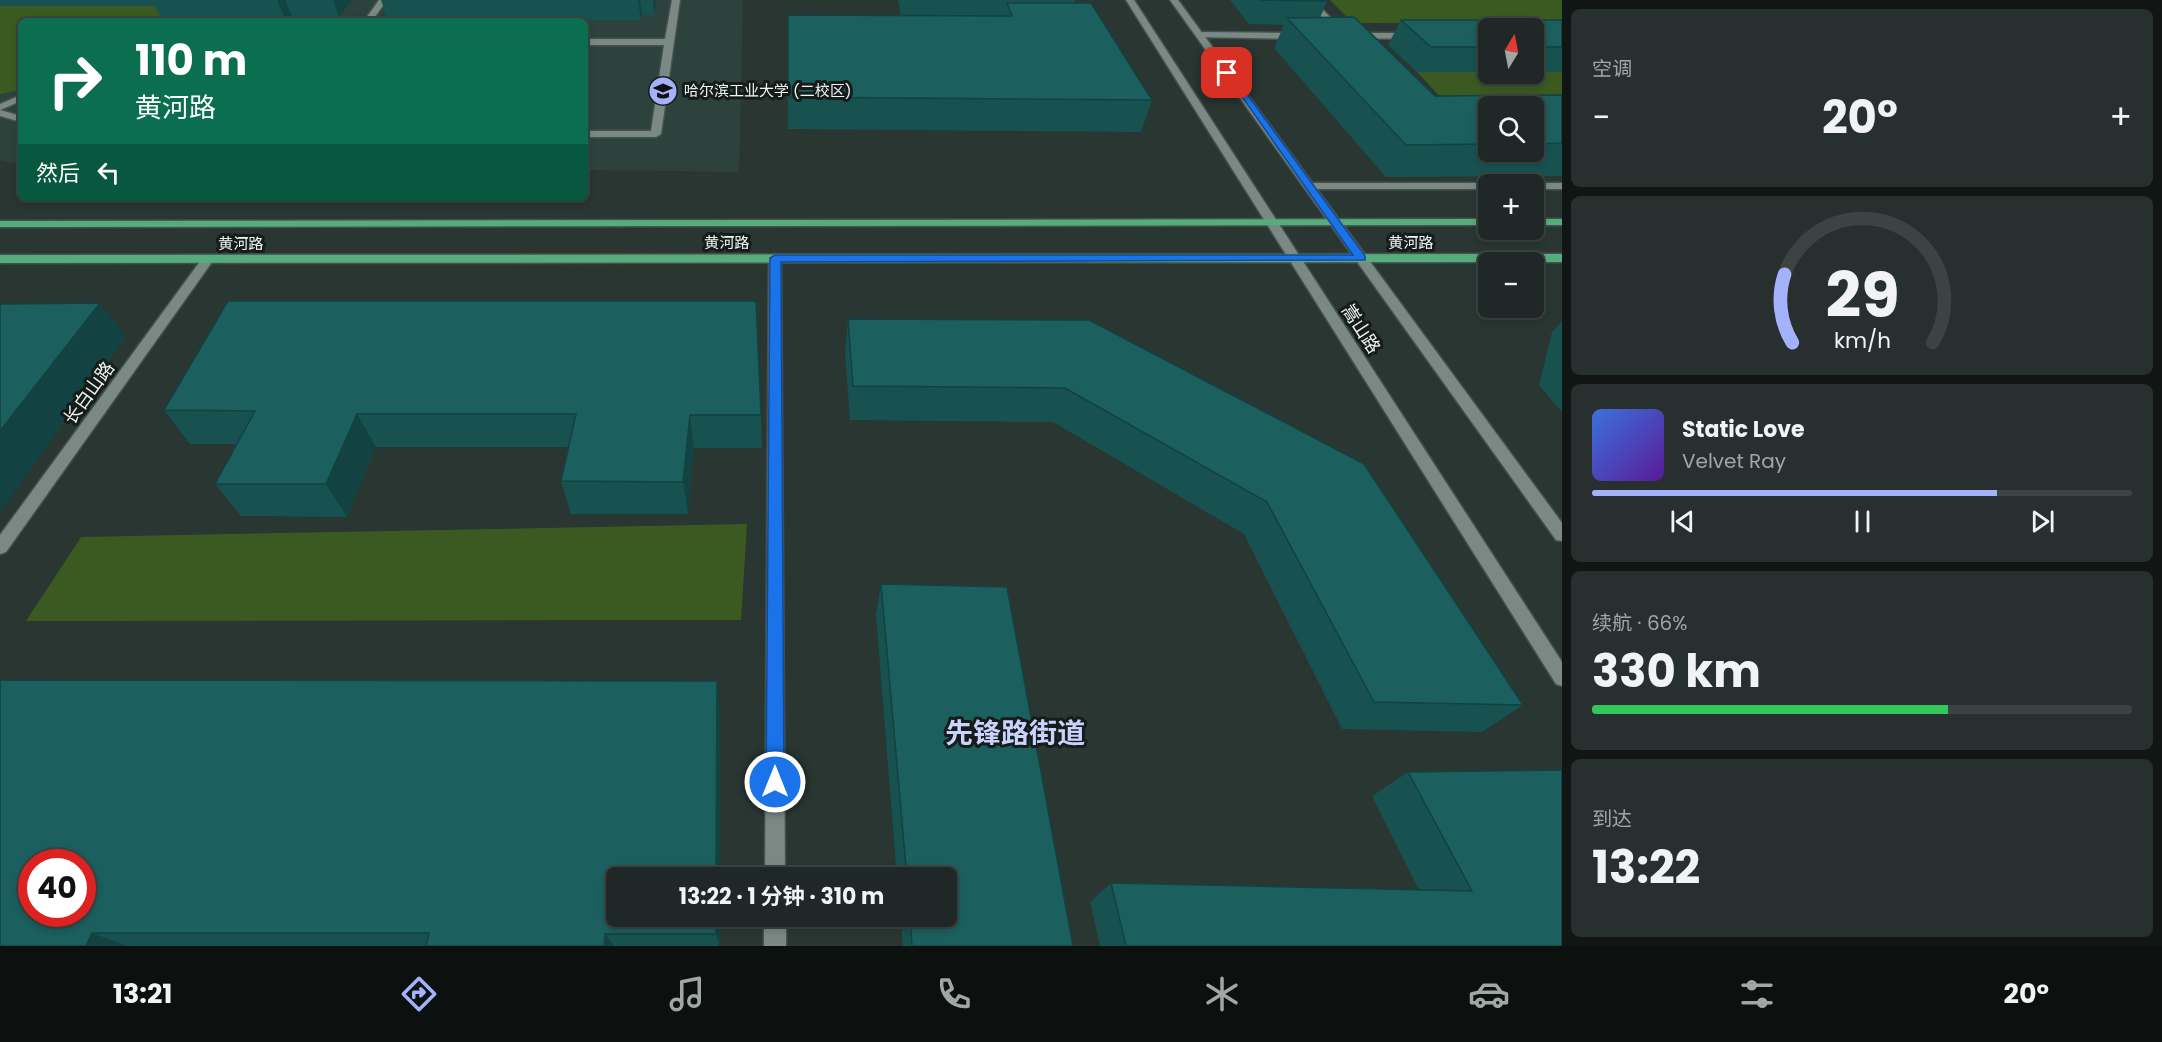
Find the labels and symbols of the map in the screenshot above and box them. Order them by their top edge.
north arrow [1478,18,1544,84]
pin [1201,47,1252,98]
school or university icon: 哈尔滨工业大学 (二校区) [647,75,679,107]
place label: 哈尔滨工业大学 (二校区) [684,80,852,101]
street label: 黄河路 [704,232,750,253]
street label: 黄河路 [1388,232,1434,253]
street label: 黄河路 [218,233,264,254]
street label: 嵩山路 [1336,299,1387,358]
street label: 长白山路 [57,356,120,429]
district label: 先锋路街道 [945,714,1085,753]
position arrow [743,750,807,814]
speed limit sign: 40 [18,849,96,927]

